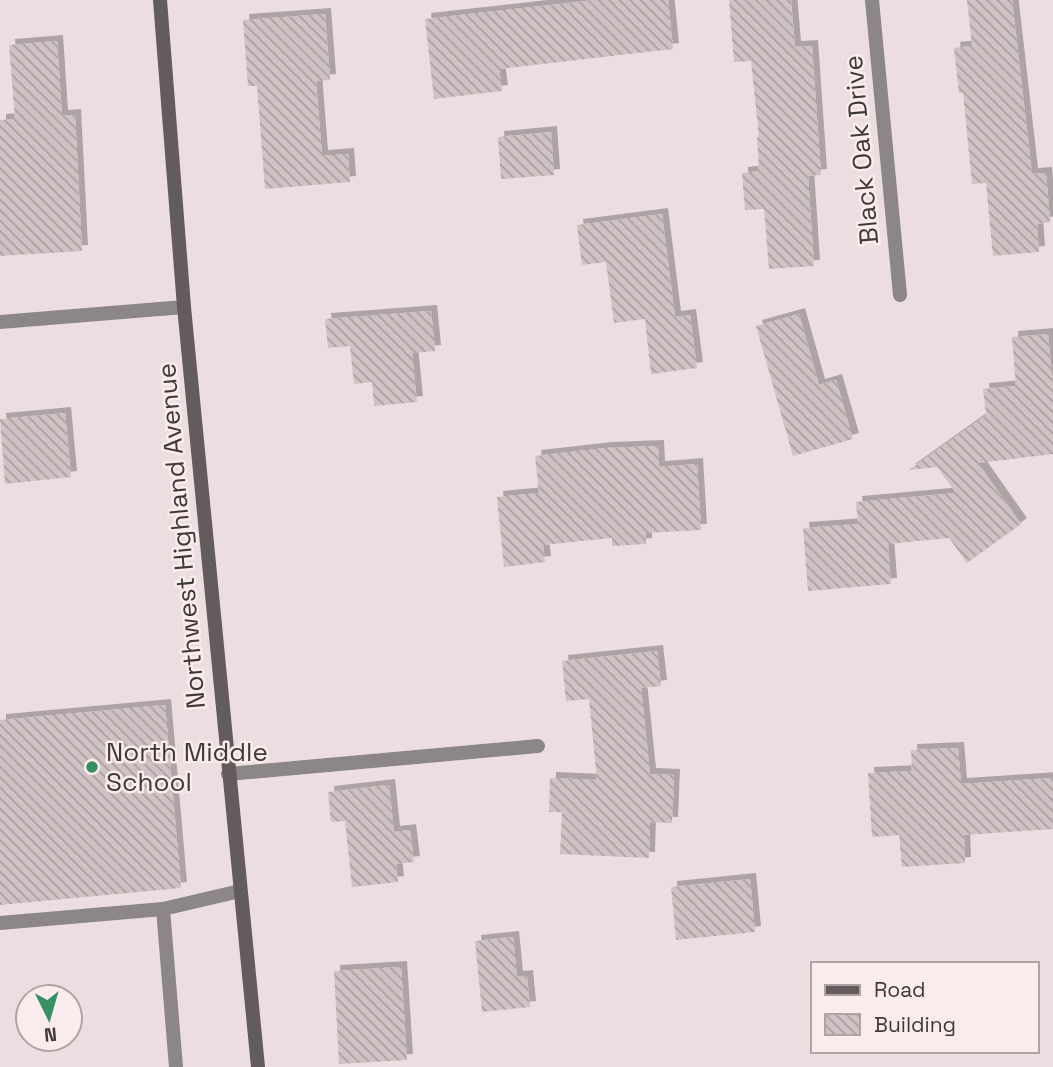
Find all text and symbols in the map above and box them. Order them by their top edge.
street label: Black Oak Drive [836,54,886,246]
street label: Northwest Highland Avenue [149,362,213,710]
place label: North Middle School [106,735,268,799]
marker: North Middle School [84,759,100,775]
legend [811,962,1039,1053]
text: Road [874,976,926,1003]
north arrow [14,983,84,1053]
text: Building [874,1011,956,1038]
text: N [43,1021,58,1047]

